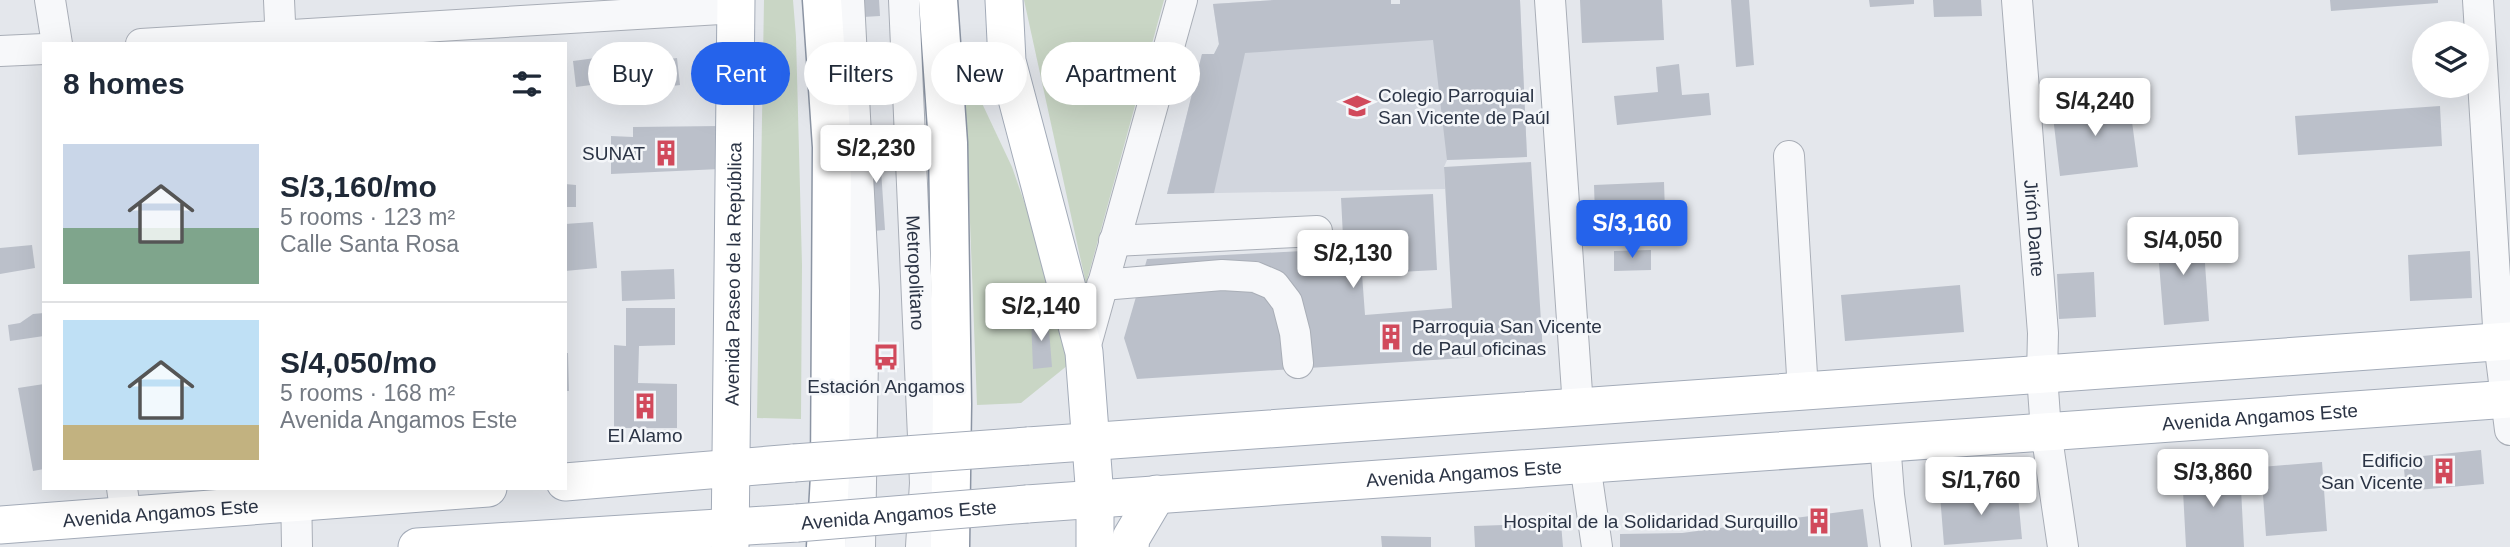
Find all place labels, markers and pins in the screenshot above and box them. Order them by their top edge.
pin: S/4,240 [2030,78,2160,138]
place label: Colegio Parroquial San Vicente de Paúl [1378,85,1550,128]
school or university icon: Colegio Parroquial San Vicente de Paúl [1342,91,1372,121]
pin: S/2,230 [811,125,941,185]
building icon: SUNAT [651,138,681,168]
place label: SUNAT [582,143,645,164]
pin: S/3,160 [1567,201,1697,260]
pin: S/4,050 [2118,218,2248,277]
pin: S/2,130 [1288,230,1418,290]
pin: S/2,140 [976,284,1106,343]
place label: Parroquia San Vicente de Paul oficinas [1412,316,1602,359]
building icon: Parroquia San Vicente de Paul oficinas [1376,322,1406,352]
bus stop icon: Estación Angamos [871,342,901,372]
place label: Estación Angamos [807,376,965,397]
building icon: El Alamo [630,391,660,421]
place label: El Alamo [608,425,682,446]
pin: S/3,860 [2148,449,2278,509]
place label: Edificio San Vicente [2321,450,2423,493]
building icon: Edificio San Vicente [2429,456,2459,486]
pin: S/1,760 [1916,458,2046,517]
building icon: Hospital de la Solidaridad Surquillo [1804,506,1834,536]
place label: Hospital de la Solidaridad Surquillo [1503,511,1798,532]

